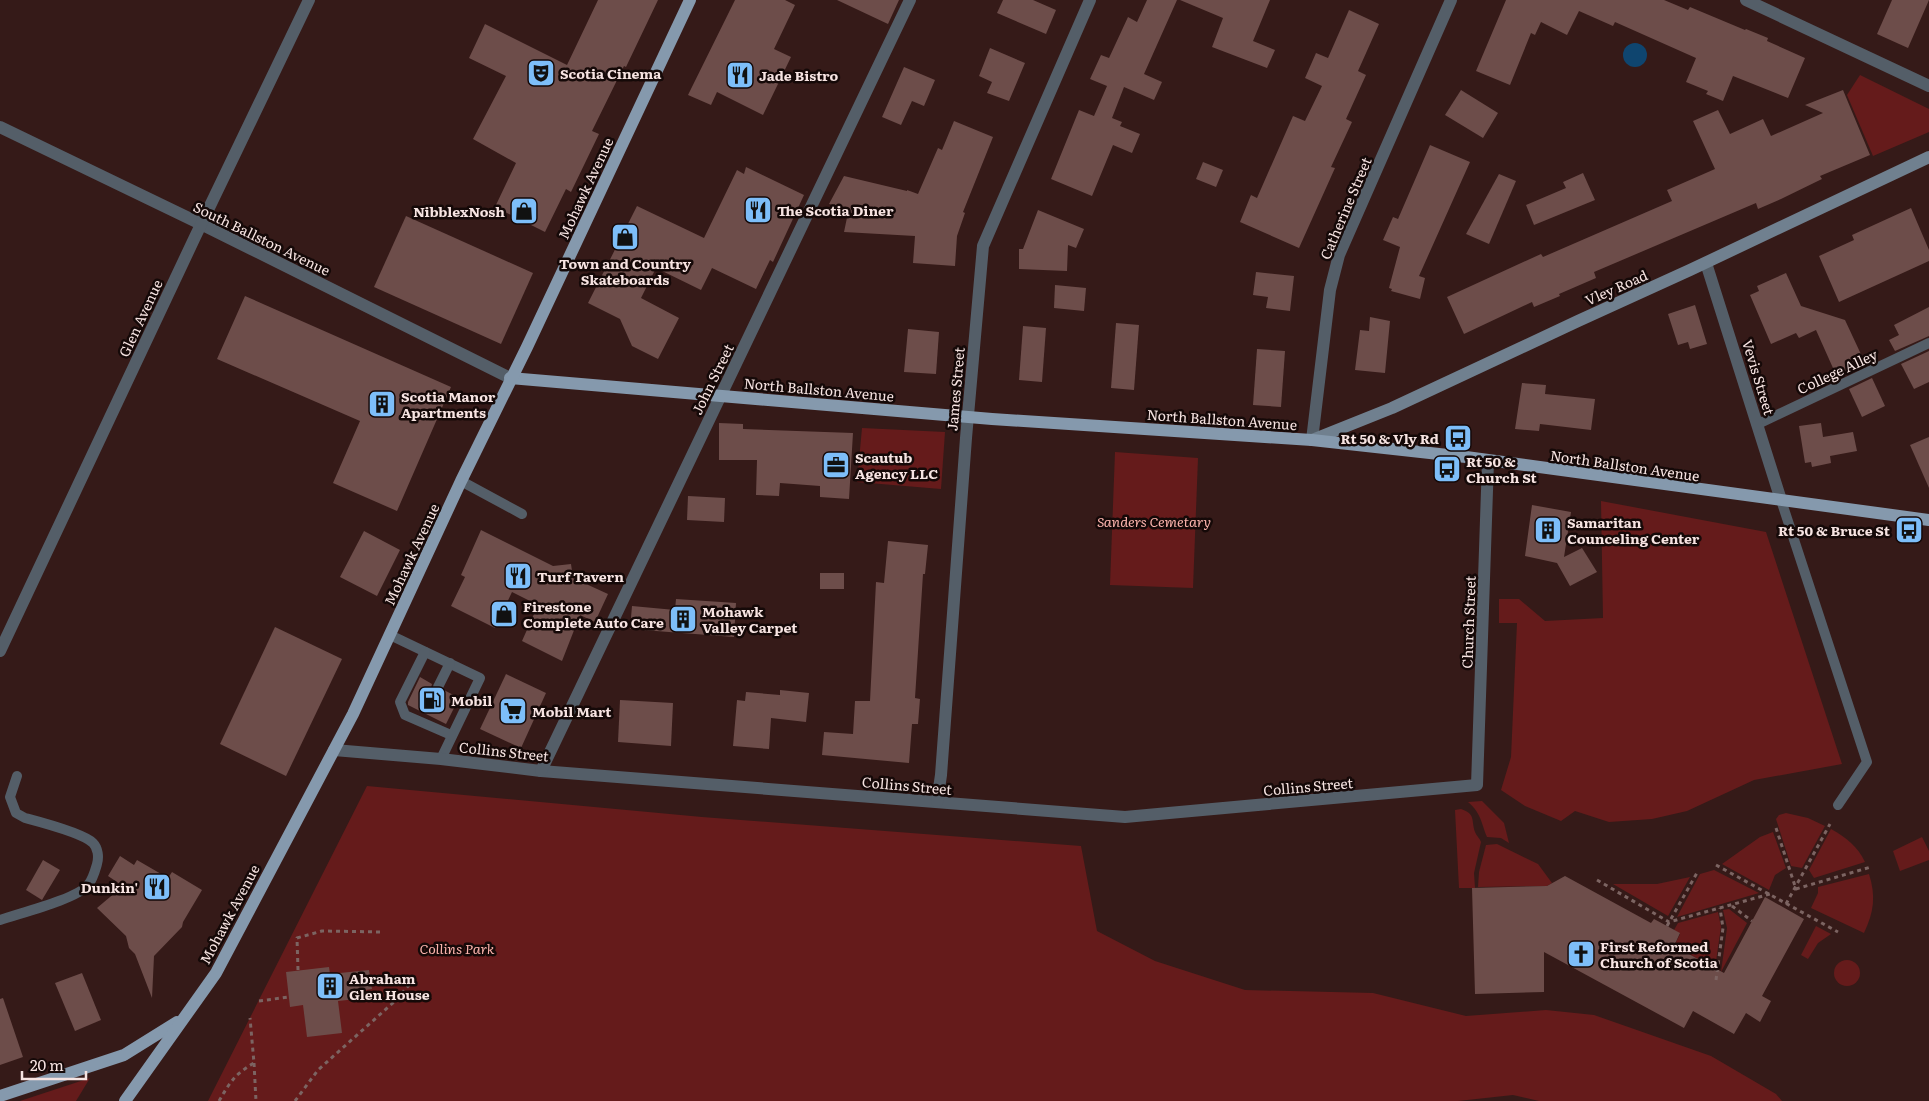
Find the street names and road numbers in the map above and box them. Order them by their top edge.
street label: Mohawk Avenue [553,134,617,242]
street label: Catherine Street [1314,153,1376,262]
street label: South Ballston Avenue [190,196,334,280]
street label: Vley Road [1581,264,1651,310]
street label: Glen Avenue [113,276,167,360]
street label: Vevis Street [1738,337,1780,418]
street label: John Street [686,340,738,418]
street label: College Alley [1794,343,1881,398]
street label: James Street [941,346,969,432]
street label: North Ballston Avenue [743,372,895,406]
street label: North Ballston Avenue [1146,404,1298,434]
street label: North Ballston Avenue [1549,445,1701,485]
street label: Mohawk Avenue [379,500,443,608]
street label: Church Street [1456,575,1480,669]
street label: Collins Street [458,736,550,766]
street label: Collins Street [861,771,953,799]
street label: Collins Street [1262,772,1354,800]
street label: Mohawk Avenue [194,861,264,967]

